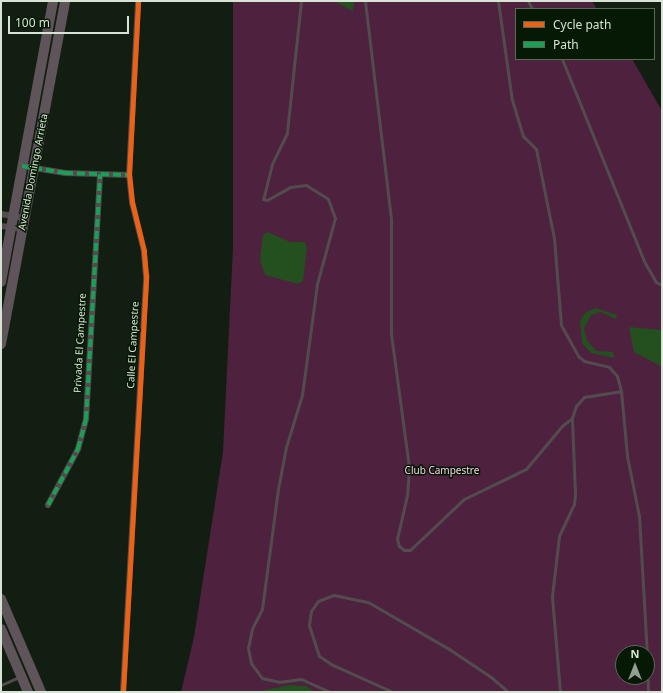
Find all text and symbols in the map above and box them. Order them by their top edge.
scale bar [10,8,131,34]
legend [515,8,655,60]
text: 100 m [15,14,50,31]
text: Cycle path [553,16,611,33]
text: Path [553,36,579,53]
street label: Avenida Domingo Arrieta [16,113,50,231]
street label: Privada El Campestre [71,293,89,393]
street label: Calle El Campestre [125,301,141,389]
park label: Club Campestre [405,465,479,477]
north arrow [615,645,655,685]
text: N [631,646,639,661]

